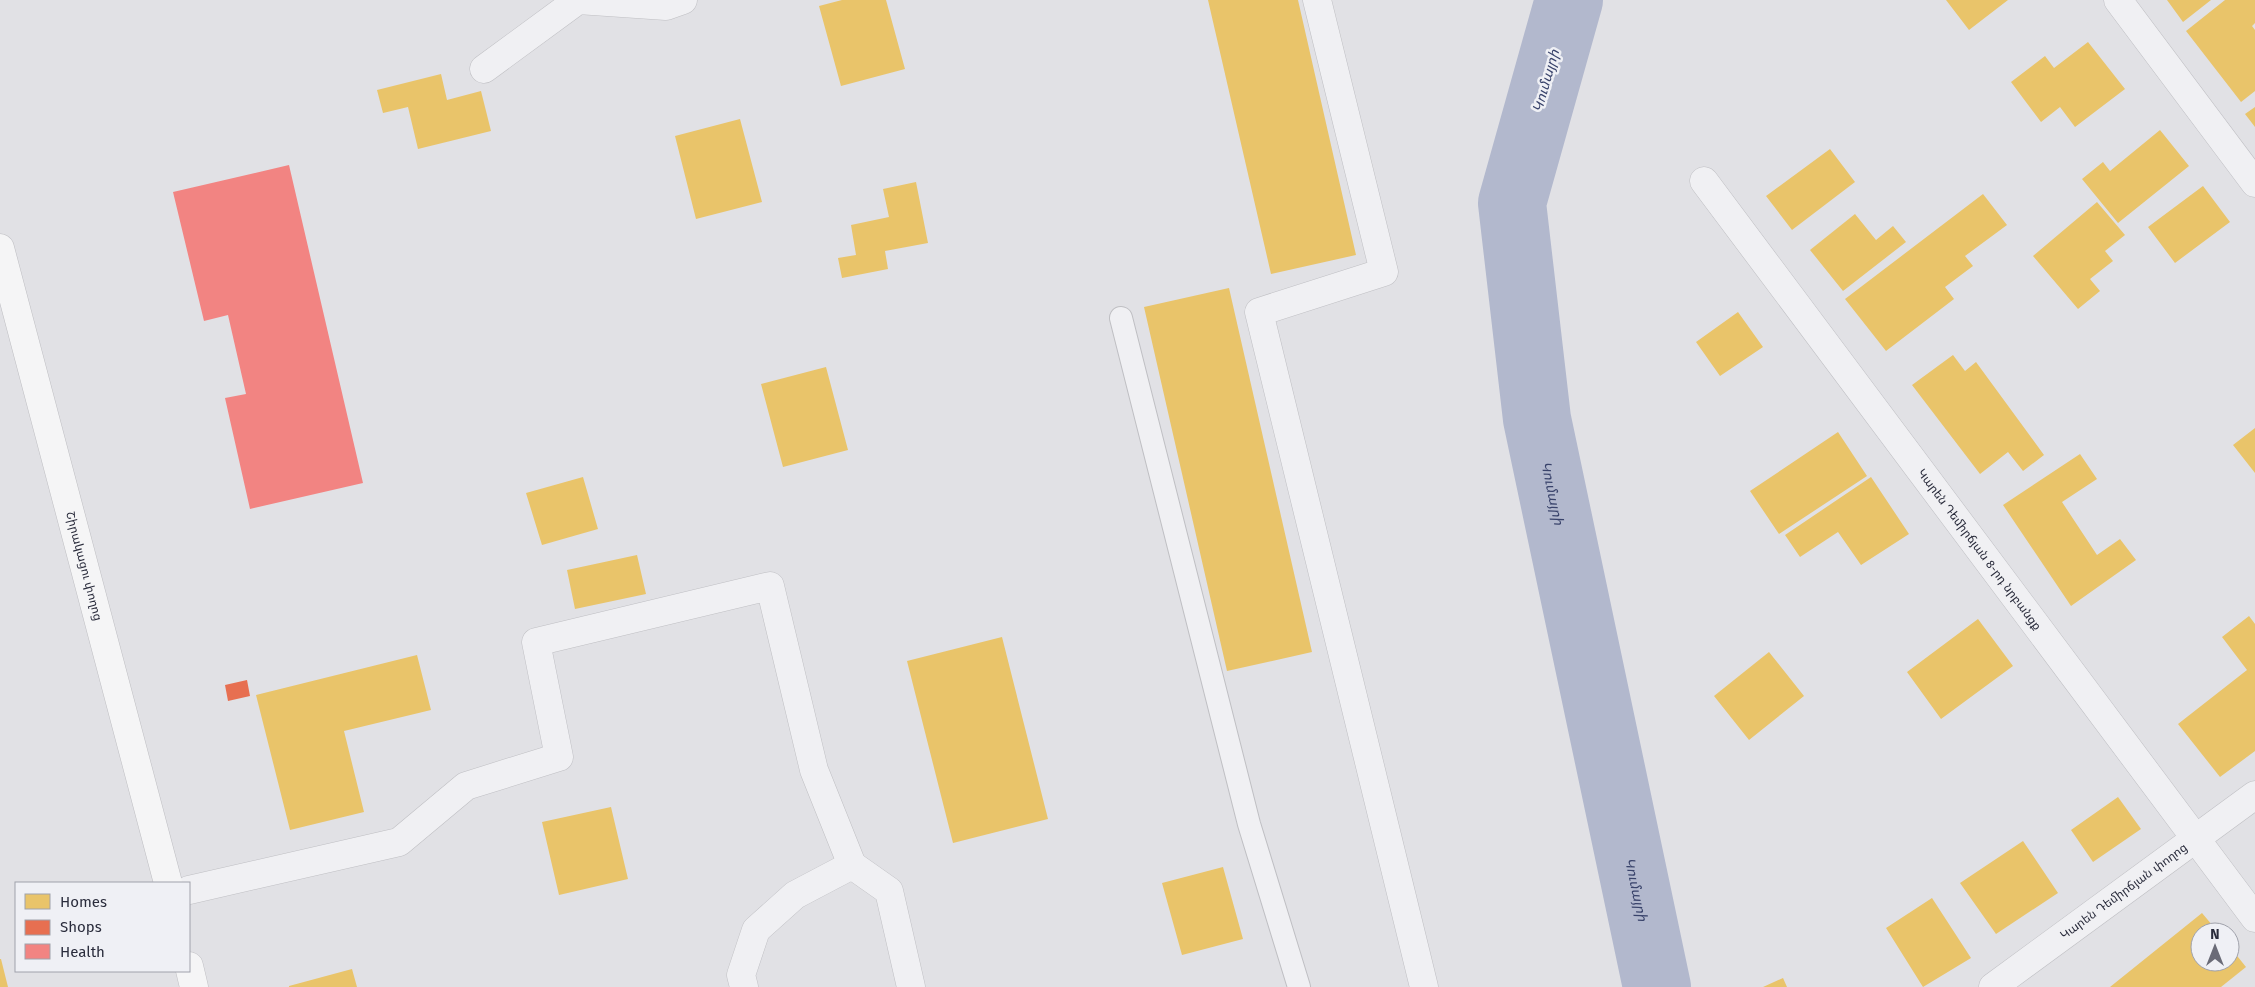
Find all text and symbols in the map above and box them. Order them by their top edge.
water label: Կումայրի [1529,47,1563,114]
water label: Կումայրի [1538,460,1568,527]
street label: Կարեն Դեմիրճյան 8-րդ նրբանցք [1915,466,2044,633]
street label: Շիրակացու փողոց [63,510,105,622]
street label: Կարեն Դեմիրճյան փողոց [2058,840,2190,942]
water label: Կումայրի [1621,856,1651,923]
legend [15,882,190,972]
text: Homes [60,893,107,911]
text: Shops [60,918,102,936]
north arrow [2190,922,2240,972]
text: N [2210,926,2220,943]
text: Health [60,943,105,961]

